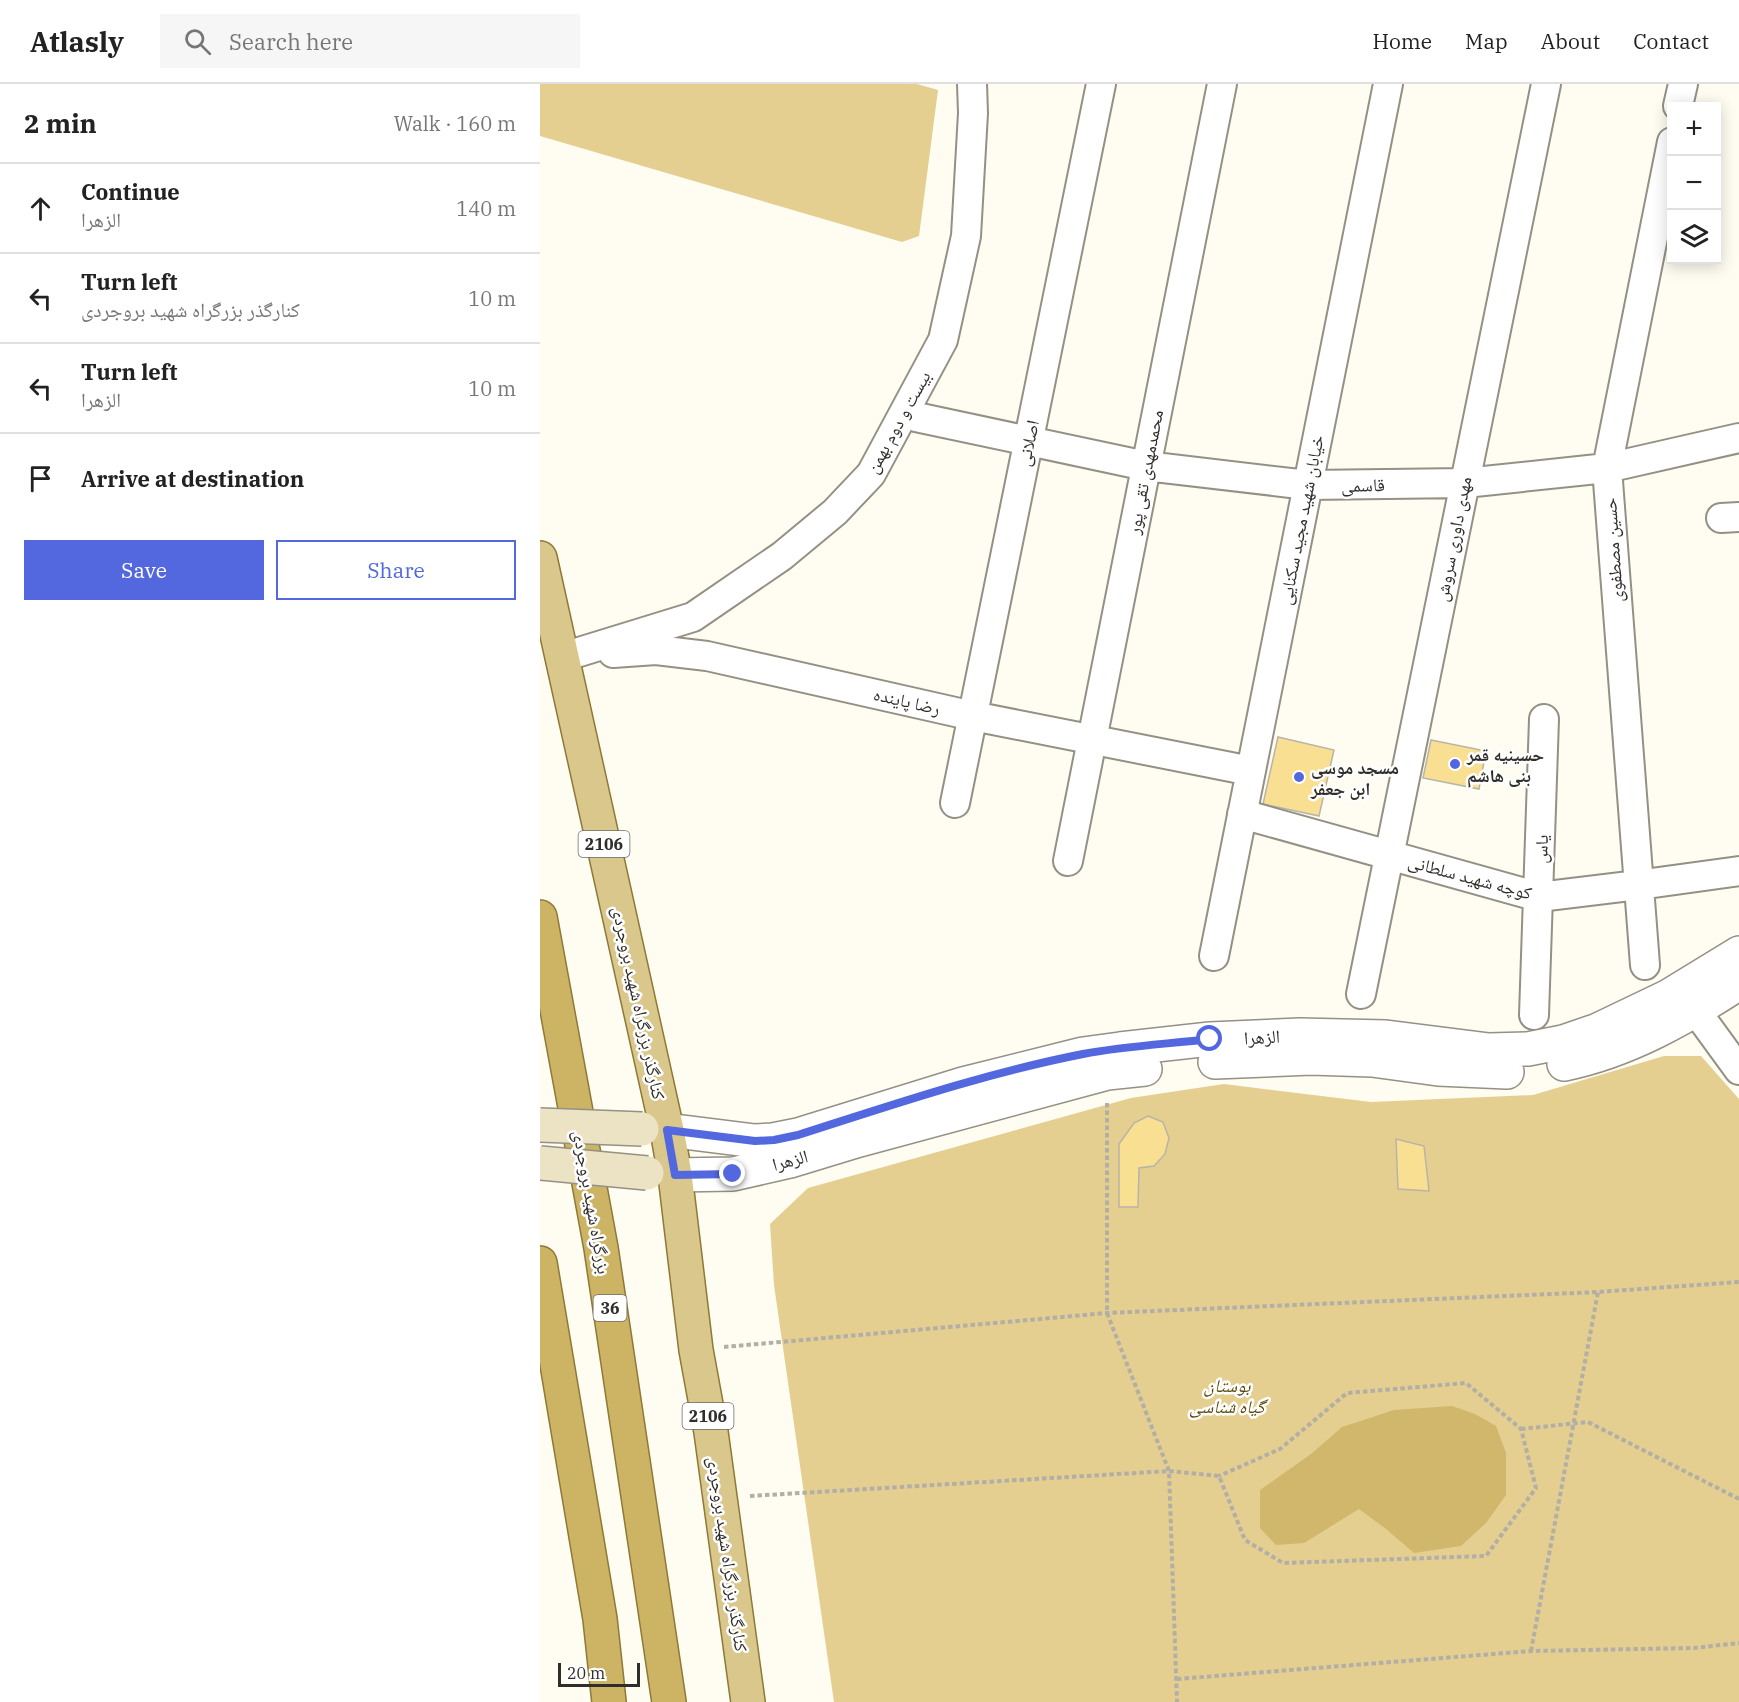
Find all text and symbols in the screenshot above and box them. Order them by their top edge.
search box [160,14,580,68]
text: Atlasly [30,23,124,60]
icon: search [181,25,214,58]
text: Search here [229,27,353,56]
text: Home [1372,27,1432,55]
text: Map [1465,27,1508,55]
text: About [1541,27,1600,55]
text: Contact [1633,27,1709,55]
map controls [1667,102,1721,264]
button: + [1667,102,1721,156]
text: 2 min [24,106,97,140]
text: Walk · 160 m [394,110,516,137]
button: − [1667,156,1721,210]
text: Continue [81,177,180,206]
icon: ahead [24,192,57,225]
text: 140 m [456,195,516,222]
text: الزهرا [81,206,121,233]
button: layers [1667,210,1721,264]
text: Turn left [81,267,177,296]
icon: left [24,282,57,315]
text: 10 m [468,285,516,312]
text: کنارگذر بزرگراه شهید بروجردی [81,296,300,323]
text: Turn left [81,357,177,386]
street label: بیست و دوم بهمن [860,367,936,478]
icon: left [24,372,57,405]
text: 10 m [468,375,516,402]
text: الزهرا [81,386,121,413]
street label: محمدمهدی تقی پور [1121,408,1168,537]
street label: اصلانی [1012,418,1044,468]
street label: خیابان شهید مجید سکنایی [1273,433,1329,607]
icon: arrive [24,462,57,495]
text: Arrive at destination [81,464,304,493]
street label: قاسمی [1341,473,1385,497]
street label: مهدی داوری سروش [1430,474,1476,604]
street label: حسین مصطفوی [1598,497,1628,603]
button: Save [24,540,264,600]
button: Share [276,540,516,600]
street label: رضا پاینده [871,682,943,720]
place label: حسینیه قمر بنی هاشم [1466,743,1545,788]
place label: مسجد موسی ابن جعفر [1310,756,1399,800]
marker: حسینیه قمر بنی هاشم [1448,757,1462,771]
marker: مسجد موسی ابن جعفر [1292,770,1306,784]
road number: 2106 [578,831,630,857]
street label: یاس [1529,834,1553,864]
street label: کوچه شهید سلطانی [1406,849,1535,905]
street label: کنارگذر بزرگراه شهید بروجردی [607,904,671,1102]
route start [1196,1025,1222,1051]
street label: الزهرا [1243,1025,1281,1049]
street label: بزرگراه شهید بروجردی [568,1128,616,1276]
street label: الزهرا [770,1144,810,1176]
route end [719,1160,745,1186]
road number: 36 [594,1295,626,1321]
park label: بوستان گیاه شناسی [1189,1374,1269,1418]
road number: 2106 [682,1403,734,1429]
street label: کنارگذر بزرگراه شهید بروجردی [703,1455,753,1654]
scale bar [558,1660,640,1688]
text: 20 m [567,1663,605,1683]

